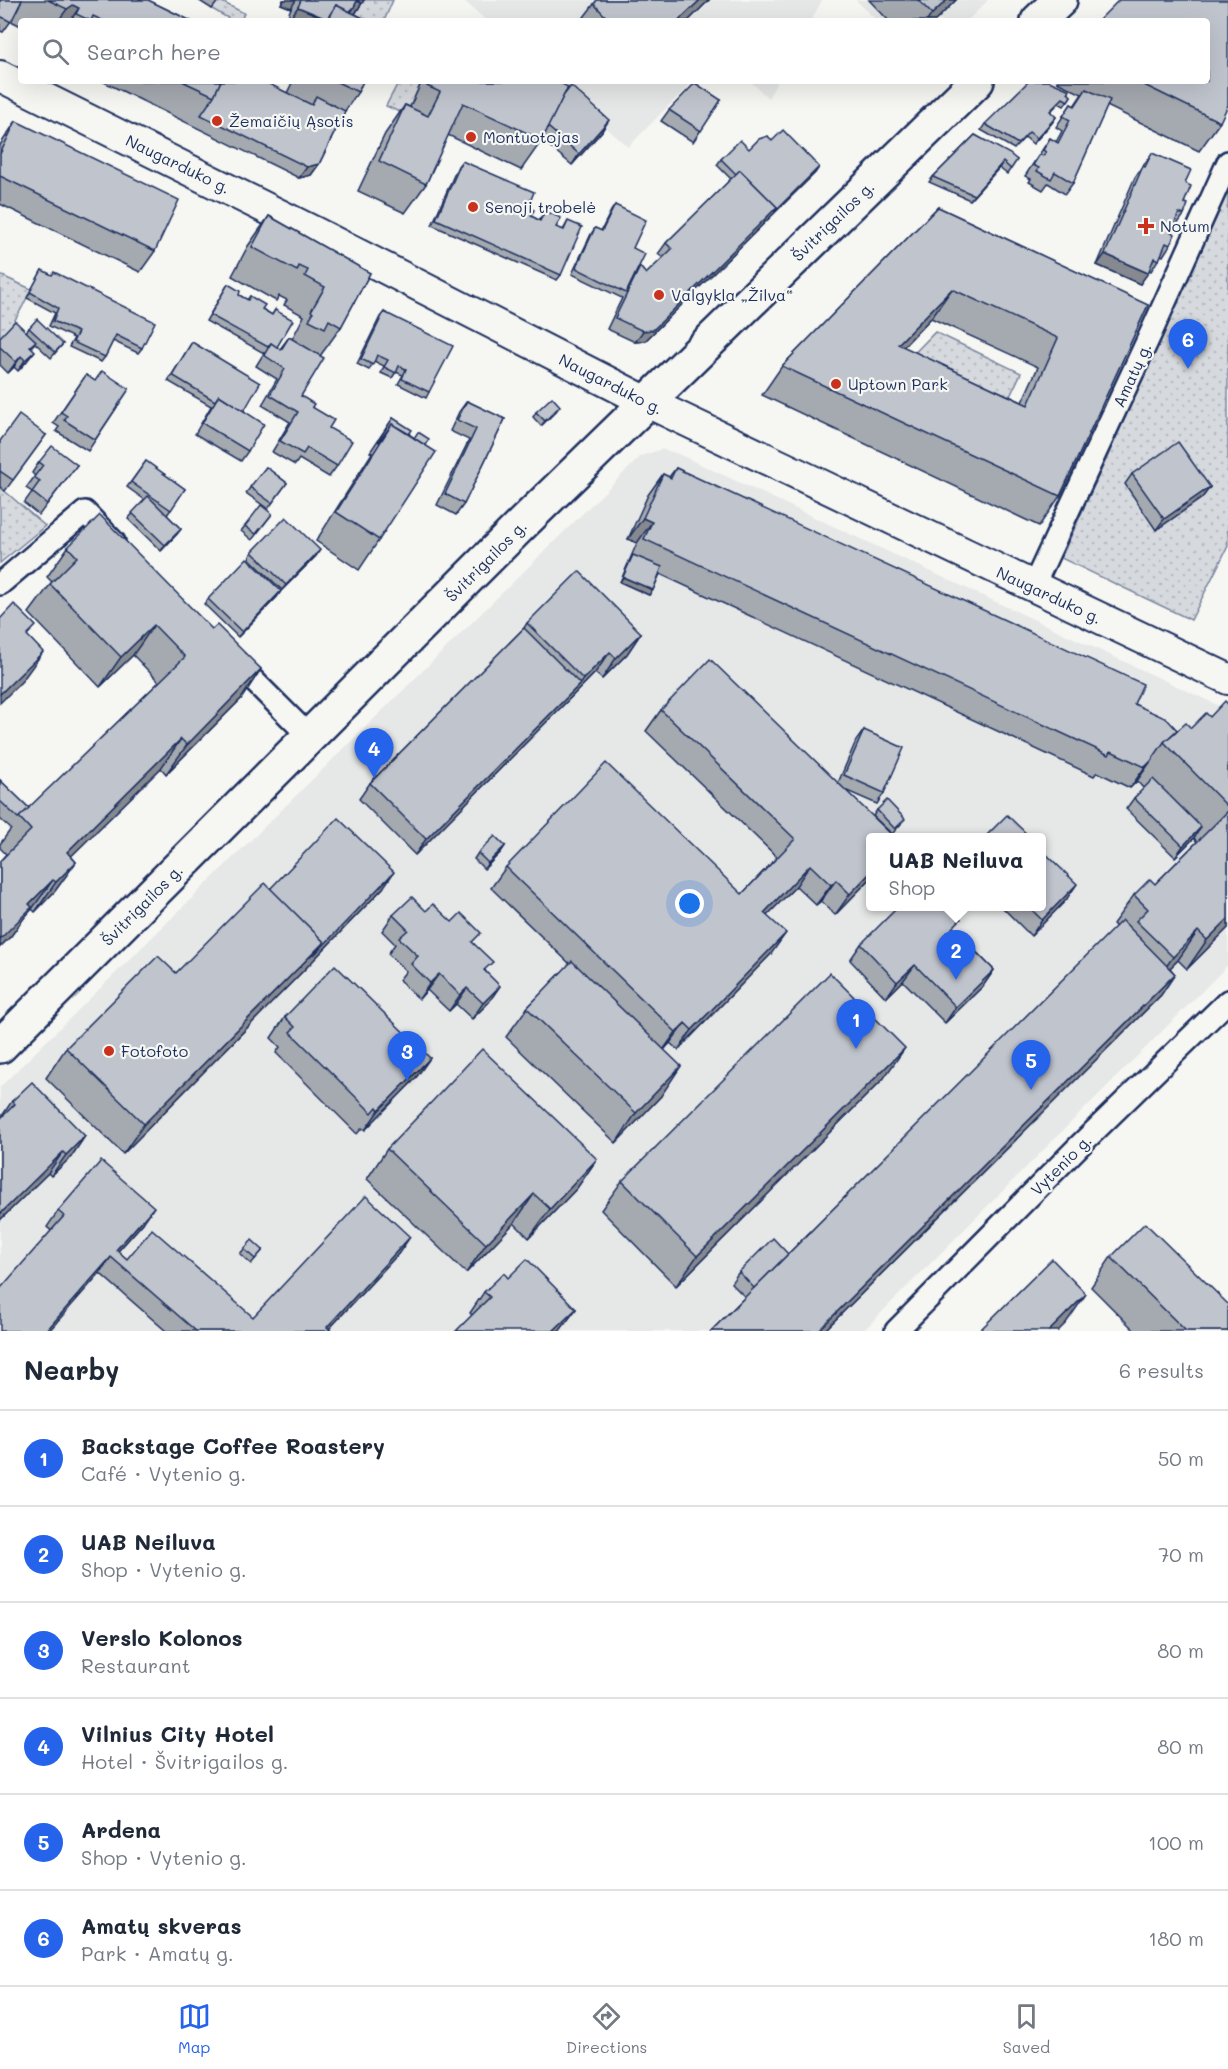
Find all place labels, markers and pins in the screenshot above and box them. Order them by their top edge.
place label: Žemaičių Ąsotis [229,110,354,131]
marker: Žemaičių Ąsotis [210,114,224,128]
place label: Montuotojas [483,126,579,147]
marker: Montuotojas [464,130,478,144]
place label: Senoji trobelė [485,196,596,217]
marker: Senoji trobelė [466,200,480,214]
place label: Notum [1160,215,1210,236]
marker: Notum [1137,217,1155,235]
place label: Valgykla „Žilva“ [671,284,793,305]
marker: Valgykla „Žilva“ [652,288,666,302]
pin: 6 [1168,320,1208,369]
place label: Uptown Park [848,373,948,394]
marker: Uptown Park [829,377,843,391]
pin: 4 [354,728,394,778]
pin: 2 [936,930,976,980]
pin: 1 [836,1000,876,1049]
pin: 3 [388,1032,426,1081]
place label: Fotofoto [121,1040,188,1061]
pin: 5 [1012,1040,1050,1090]
marker: Fotofoto [102,1044,116,1058]

